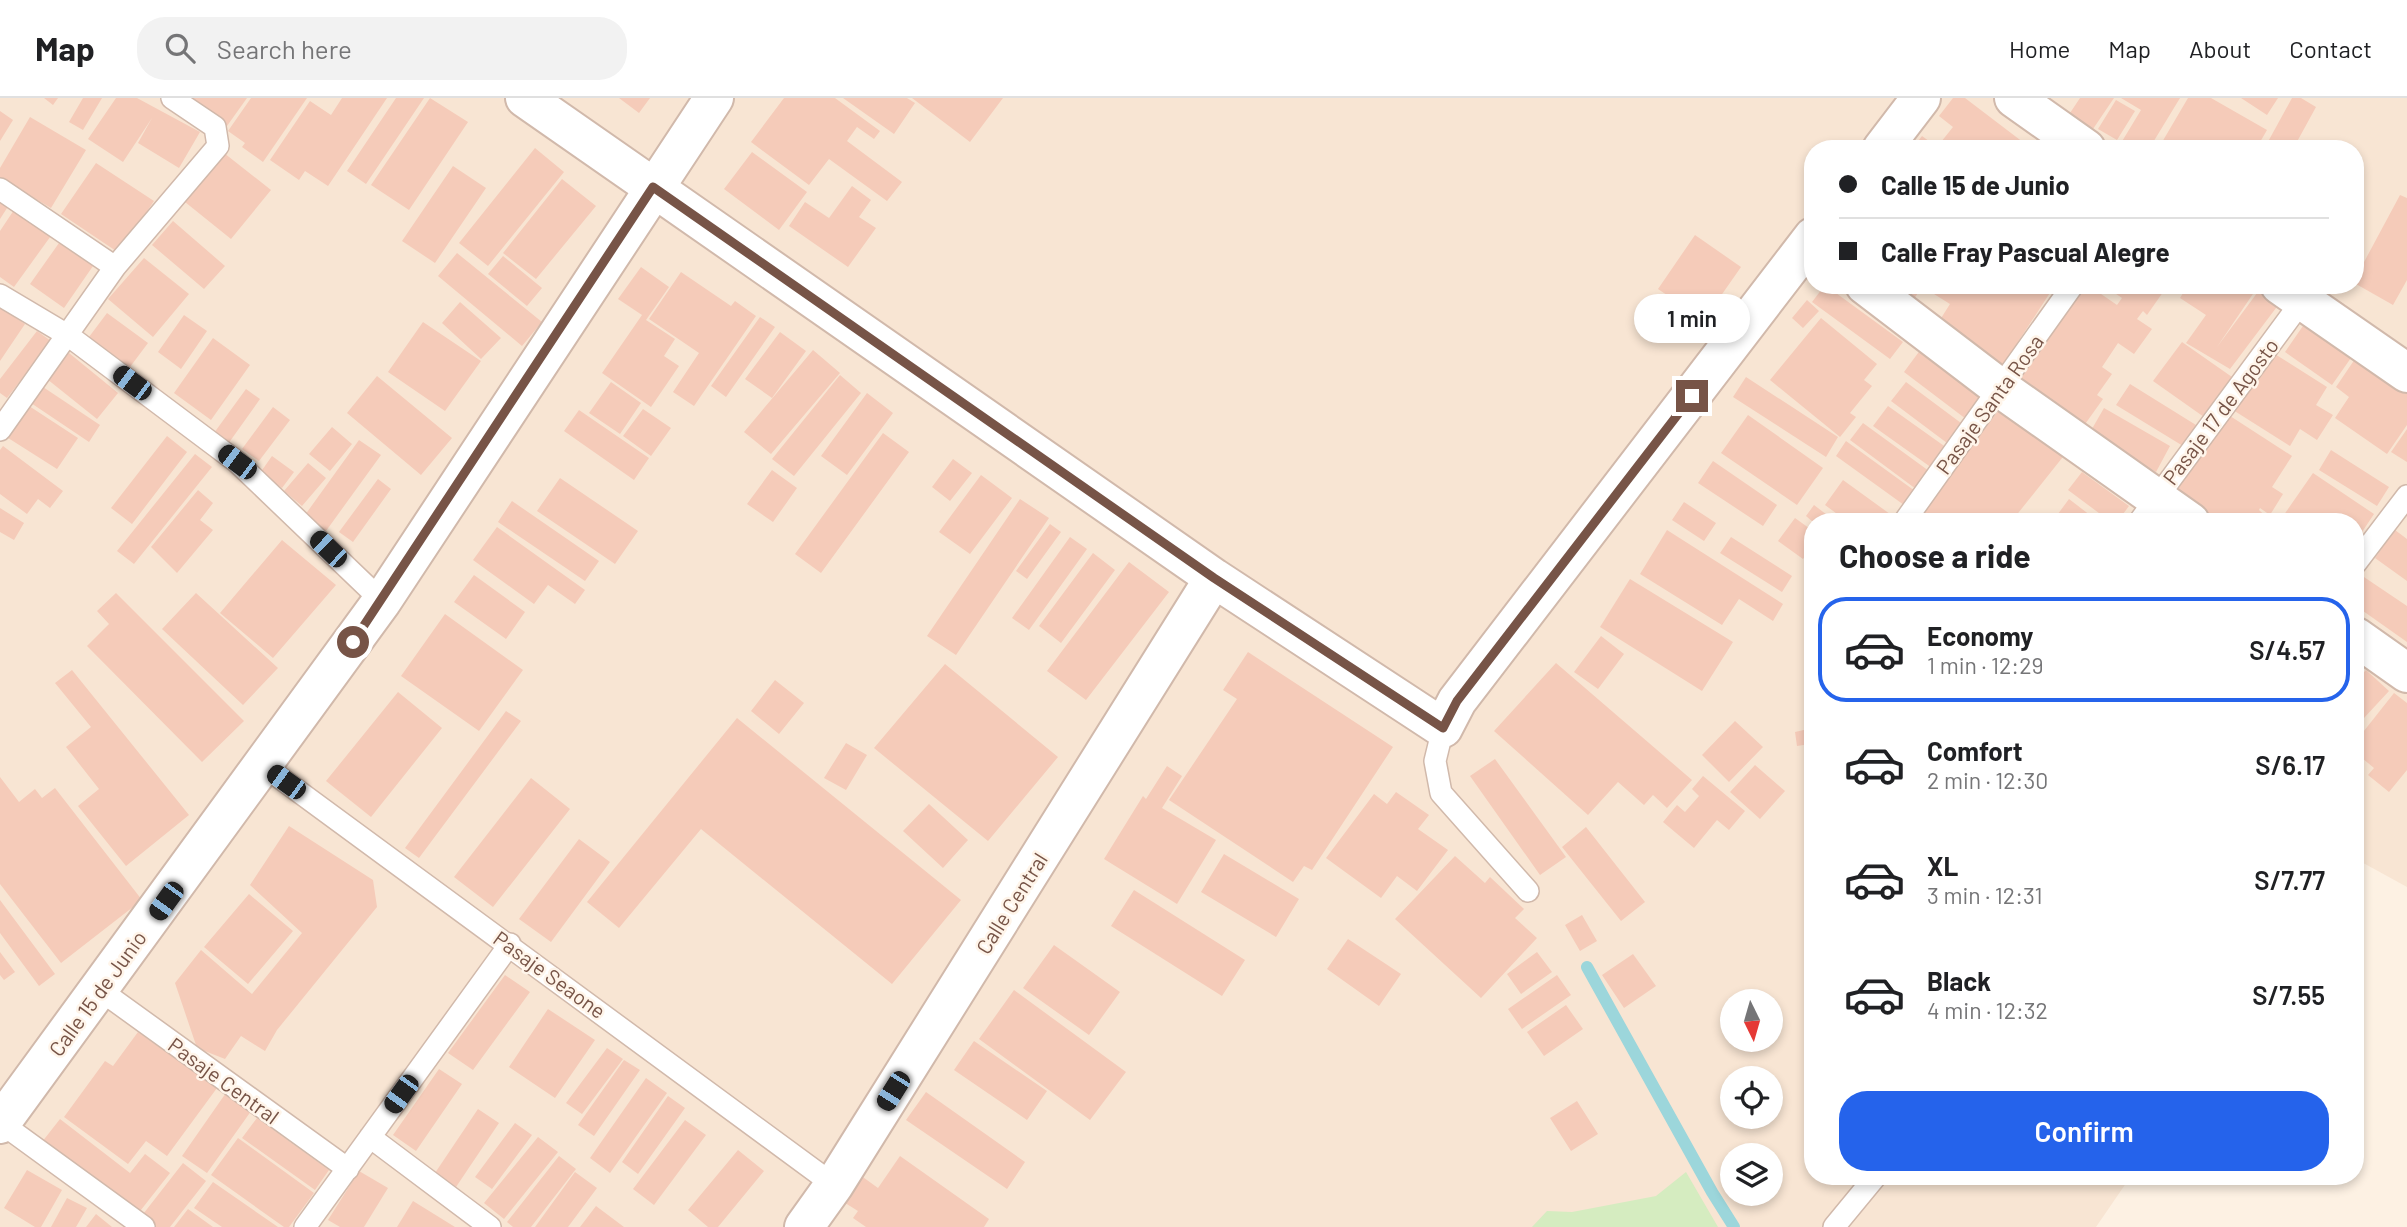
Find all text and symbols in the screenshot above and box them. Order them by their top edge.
search box [137,17,627,80]
text: Map [35,28,95,68]
icon: search [161,29,199,67]
text: Search here [217,33,352,64]
text: Home [2009,34,2070,63]
text: Map [2108,34,2151,63]
text: About [2189,34,2251,63]
text: Contact [2289,34,2372,63]
text: Calle 15 de Junio [1881,169,2070,200]
text: Calle Fray Pascual Alegre [1881,236,2170,267]
callout: 1 min [1634,294,1750,344]
text: 1 min [1667,304,1717,332]
street label: Pasaje Santa Rosa [1930,329,2048,479]
street label: Pasaje 17 de Agosto [2157,333,2283,489]
car [109,362,156,404]
route end [1676,380,1708,412]
car [214,441,261,483]
car [306,527,351,571]
text: Choose a ride [1839,536,2031,574]
icon: car [1843,618,1906,681]
text: Economy [1927,620,2033,651]
route start [337,626,369,658]
text: S/4.57 [2249,634,2325,665]
text: 1 min · 12:29 [1927,651,2043,679]
icon: car [1843,733,1906,796]
text: Comfort [1927,735,2023,766]
text: S/6.17 [2255,749,2325,780]
car [263,761,310,803]
text: 2 min · 12:30 [1927,766,2048,794]
street label: Calle Central [970,848,1052,958]
icon: car [1843,848,1906,911]
text: XL [1927,850,1958,881]
text: S/7.77 [2254,864,2325,895]
car [146,878,187,924]
text: 3 min · 12:31 [1927,881,2043,909]
street label: Calle 15 de Junio [43,925,151,1061]
street label: Pasaje Seaone [489,925,611,1023]
icon: car [1843,963,1906,1026]
text: Black [1927,965,1991,996]
text: S/7.55 [2252,979,2325,1010]
north arrow [1720,989,1783,1052]
map controls [1720,989,1783,1206]
text: 4 min · 12:32 [1927,996,2048,1024]
street label: Pasaje Central [164,1032,284,1128]
button: locate [1720,1066,1783,1129]
car [873,1068,914,1114]
car [381,1071,422,1117]
button: Confirm [1839,1091,2329,1171]
button: layers [1720,1143,1783,1206]

